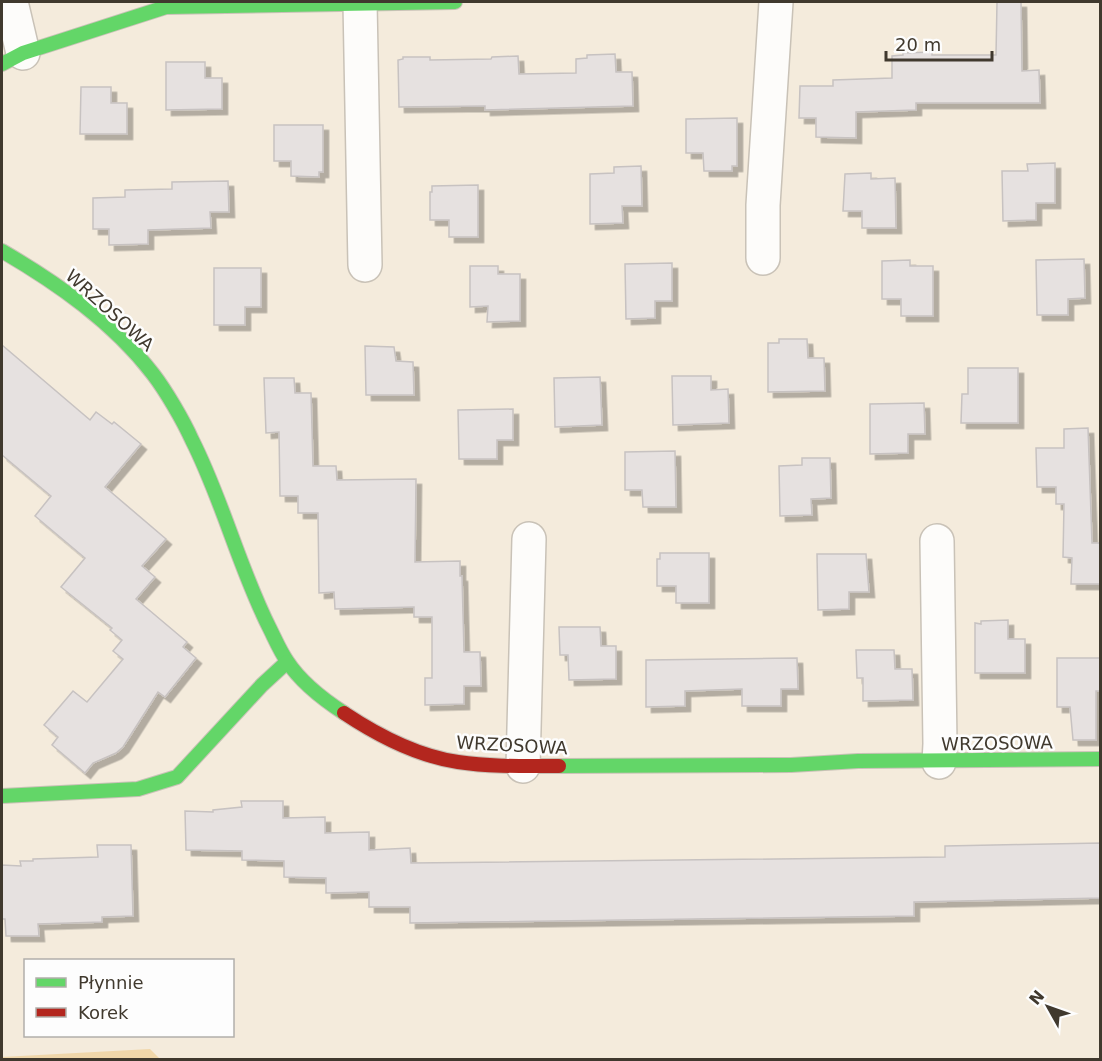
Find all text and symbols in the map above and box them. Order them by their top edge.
scale bar [886,24,992,62]
text: 20 m [895,34,941,55]
street label: WRZOSOWA [62,265,159,356]
street label: WRZOSOWA [456,732,569,758]
street label: WRZOSOWA [941,732,1054,754]
legend [24,959,234,1037]
text: Płynnie [78,972,144,993]
north arrow [1018,977,1078,1037]
text: N [1025,986,1048,1009]
text: Korek [78,1002,129,1023]

